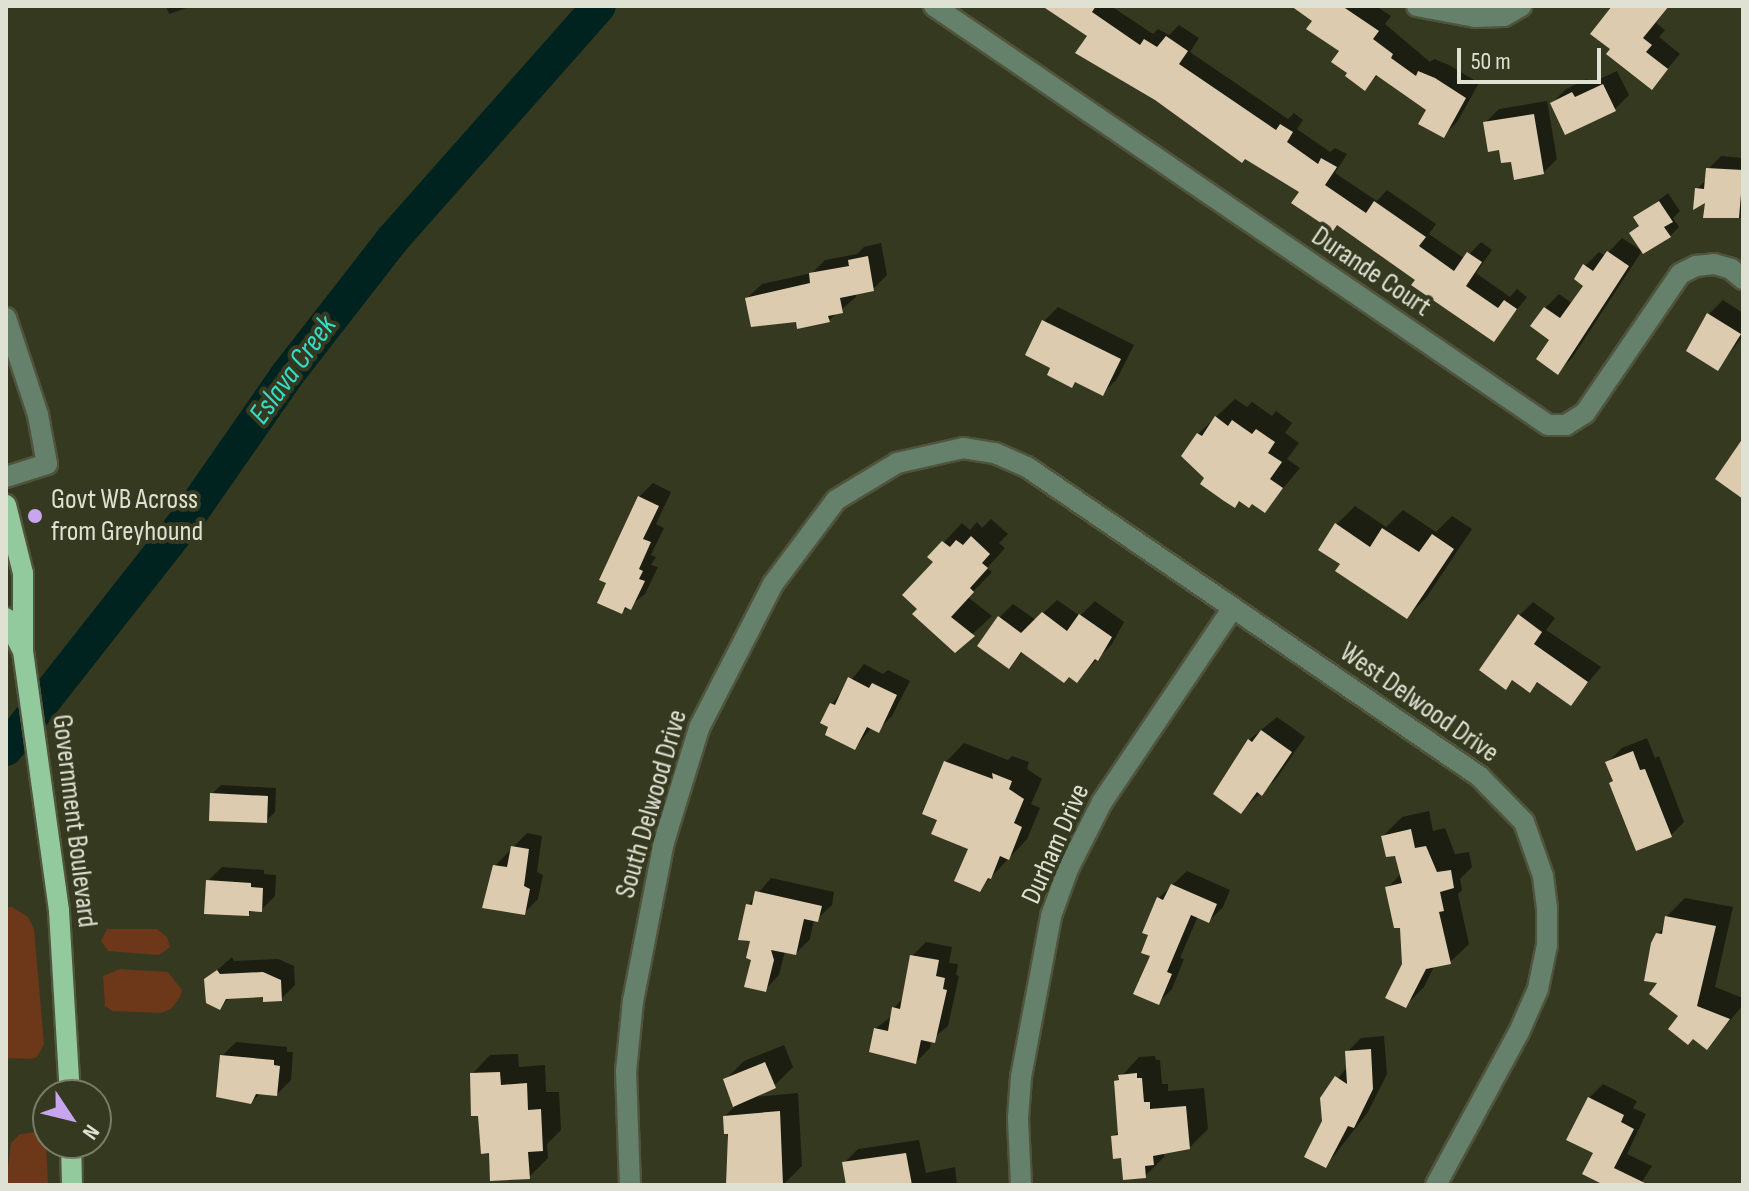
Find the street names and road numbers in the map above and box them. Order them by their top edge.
street label: Durande Court [1305,220,1437,324]
street label: West Delwood Drive [1333,636,1505,770]
street label: South Delwood Drive [609,706,695,902]
street label: Government Boulevard [44,713,104,929]
street label: Durham Drive [1015,779,1097,909]

